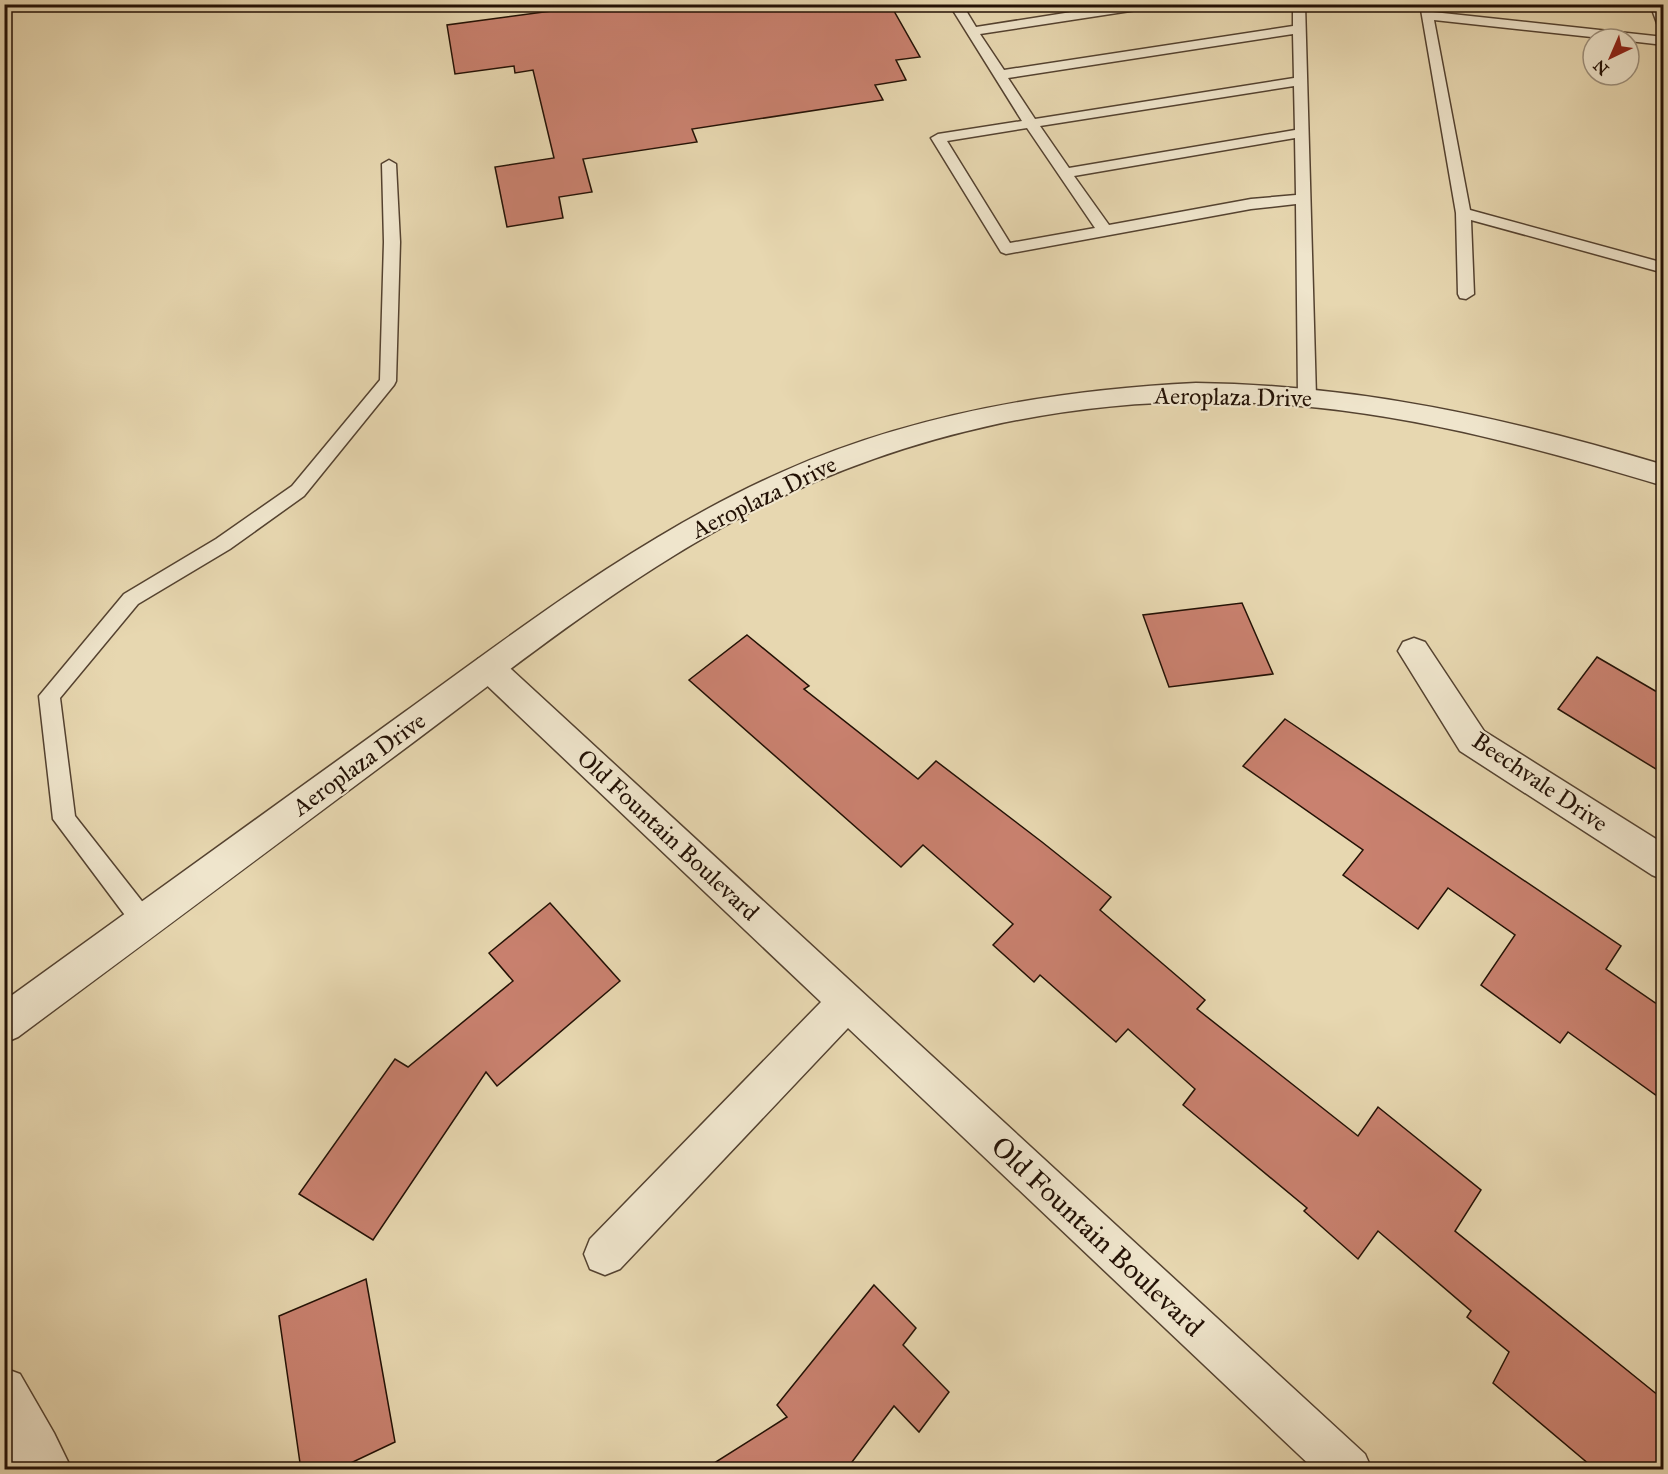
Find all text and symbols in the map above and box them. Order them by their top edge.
north arrow [1581,27,1641,87]
text: N [1589,56,1612,79]
street label: Aeroplaza Drive [1153,381,1312,413]
street label: Aeroplaza Drive [686,449,841,545]
street label: Aeroplaza Drive [286,706,432,823]
street label: Beechvale Drive [1466,725,1614,839]
street label: Old Fountain Boulevard [571,743,765,927]
street label: Old Fountain Boulevard [984,1129,1211,1344]

